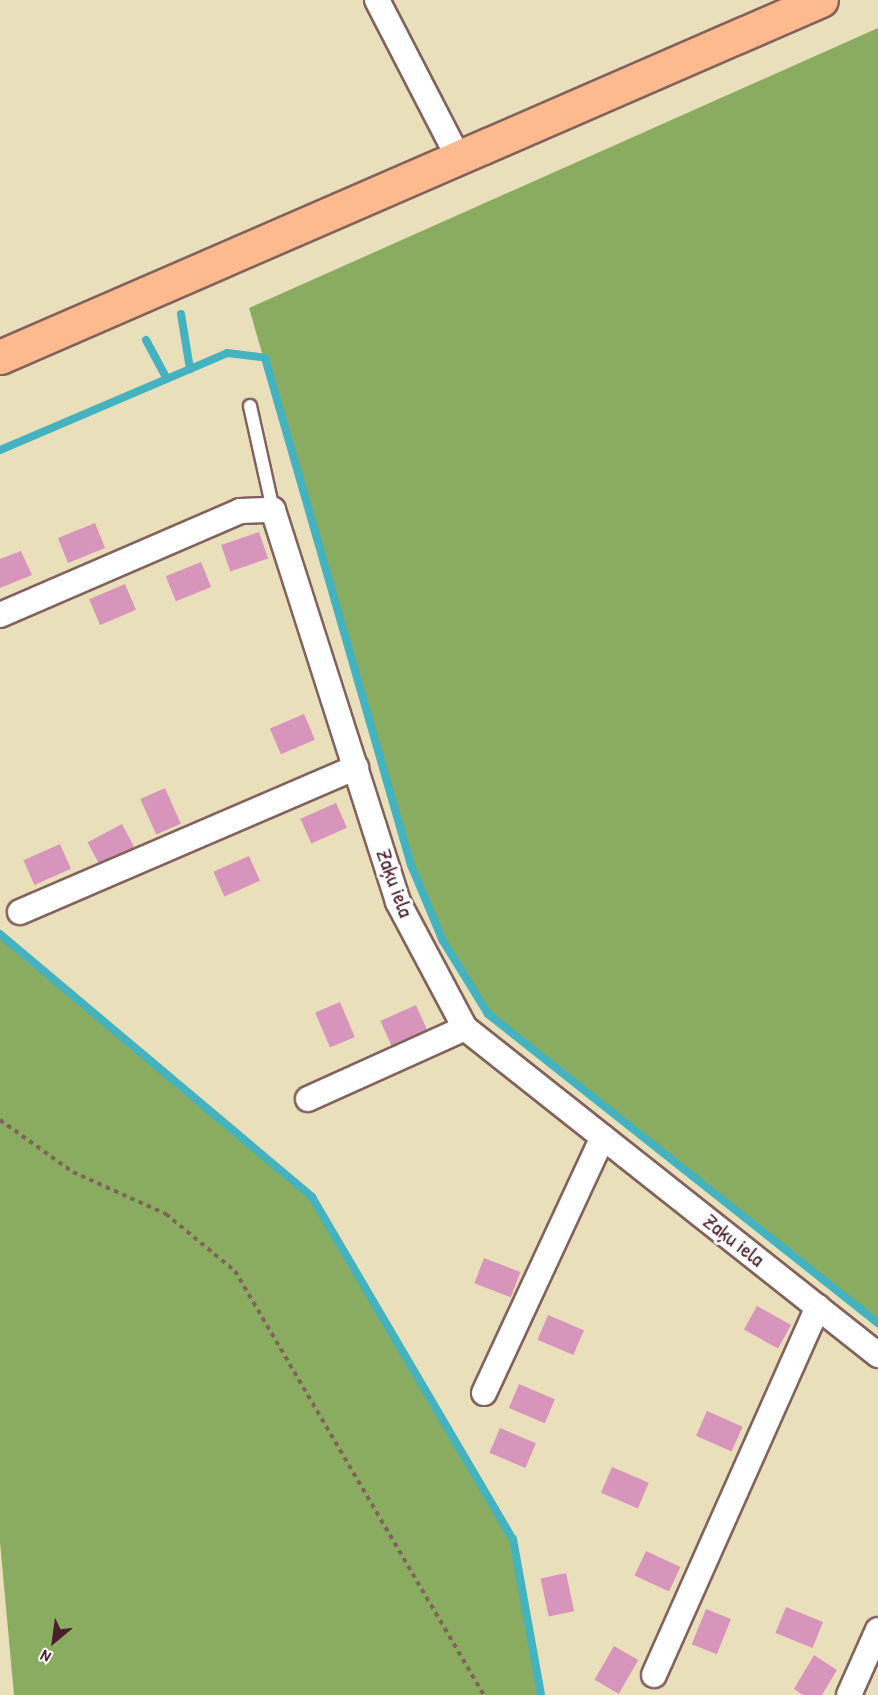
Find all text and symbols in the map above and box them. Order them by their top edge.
street label: Zaķu iela [370,845,420,921]
street label: Zaķu iela [698,1208,770,1272]
north arrow [24,1611,84,1671]
text: N [36,1645,54,1668]

